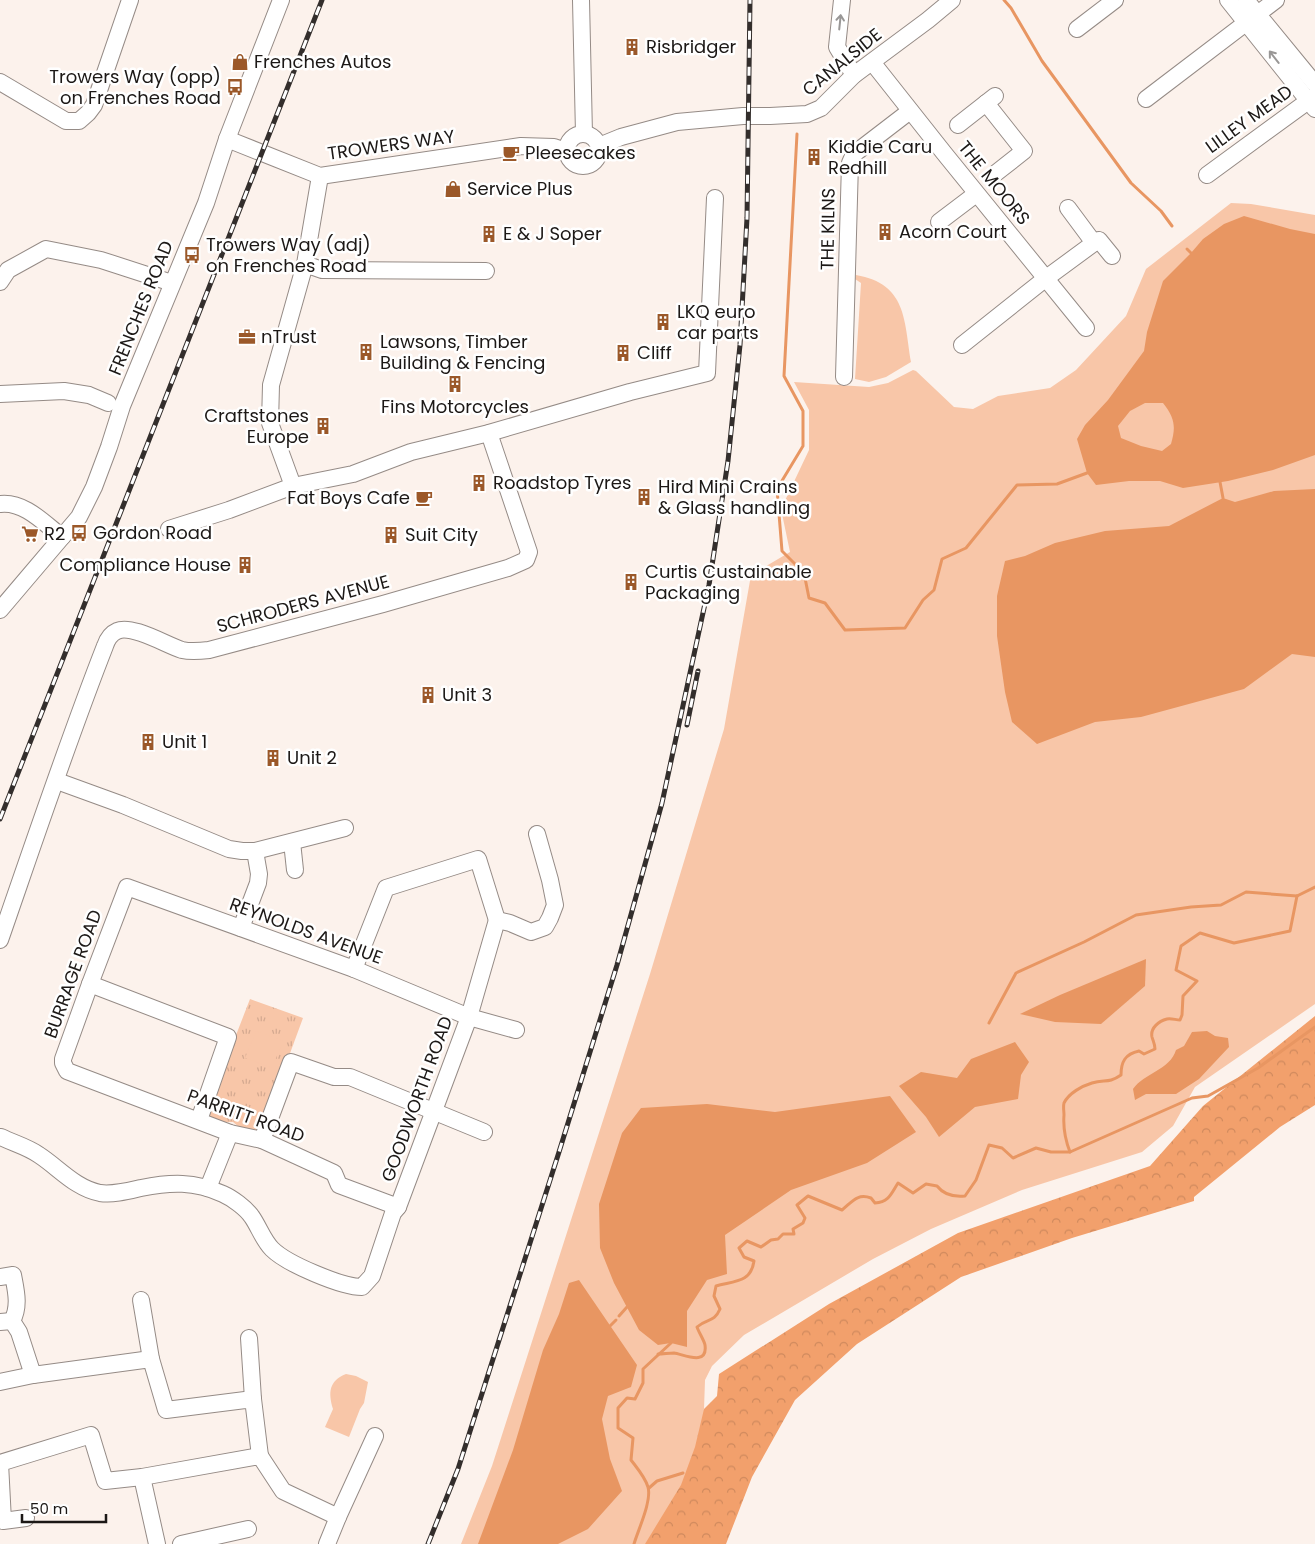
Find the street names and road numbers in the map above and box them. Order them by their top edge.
street label: CANALSIDE [797,22,887,101]
street label: LILLEY MEAD [1200,79,1297,159]
street label: TROWERS WAY [326,123,457,166]
street label: THE MOORS [953,135,1036,230]
street label: THE KILNS [814,188,841,270]
street label: FRENCHES ROAD [102,237,179,379]
street label: SCHRODERS AVENUE [214,568,392,639]
street label: REYNOLDS AVENUE [226,891,386,970]
street label: BURRAGE ROAD [38,906,107,1042]
street label: GOODWORTH ROAD [375,1012,458,1185]
street label: PARRITT ROAD [184,1083,308,1148]

